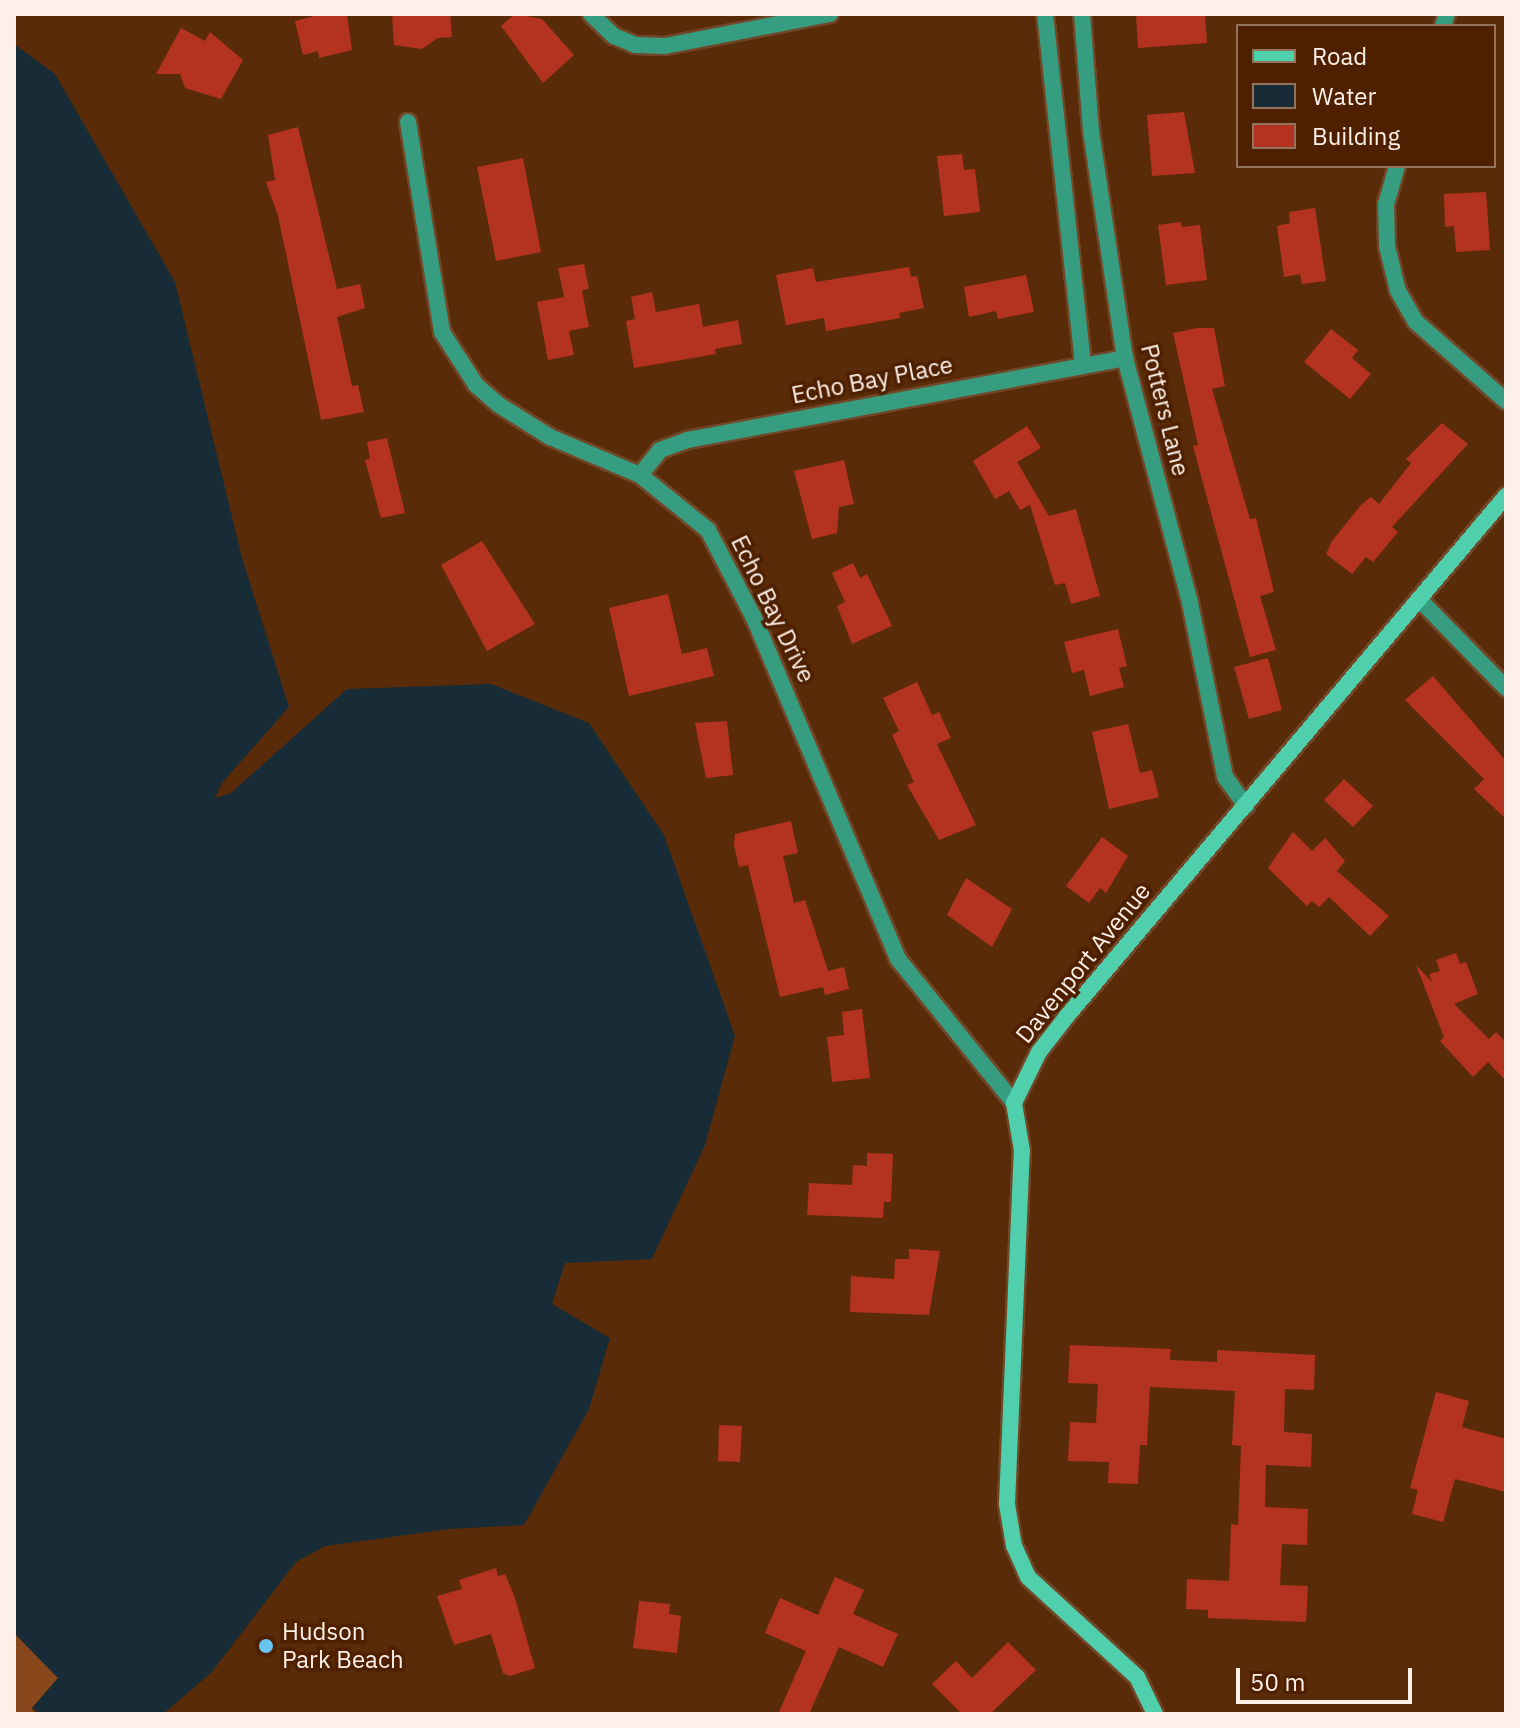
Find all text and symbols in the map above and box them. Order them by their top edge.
legend [1236,24,1496,168]
text: Road [1312,40,1367,72]
text: Water [1312,80,1376,112]
text: Building [1312,120,1400,152]
street label: Potters Lane [1135,341,1195,479]
street label: Echo Bay Place [789,350,955,410]
street label: Echo Bay Drive [725,531,821,687]
street label: Davenport Avenue [1010,877,1156,1049]
place label: Hudson Park Beach [282,1618,404,1674]
marker: Hudson Park Beach [257,1637,275,1655]
scale bar [1240,1652,1416,1702]
text: 50 m [1250,1666,1305,1698]

